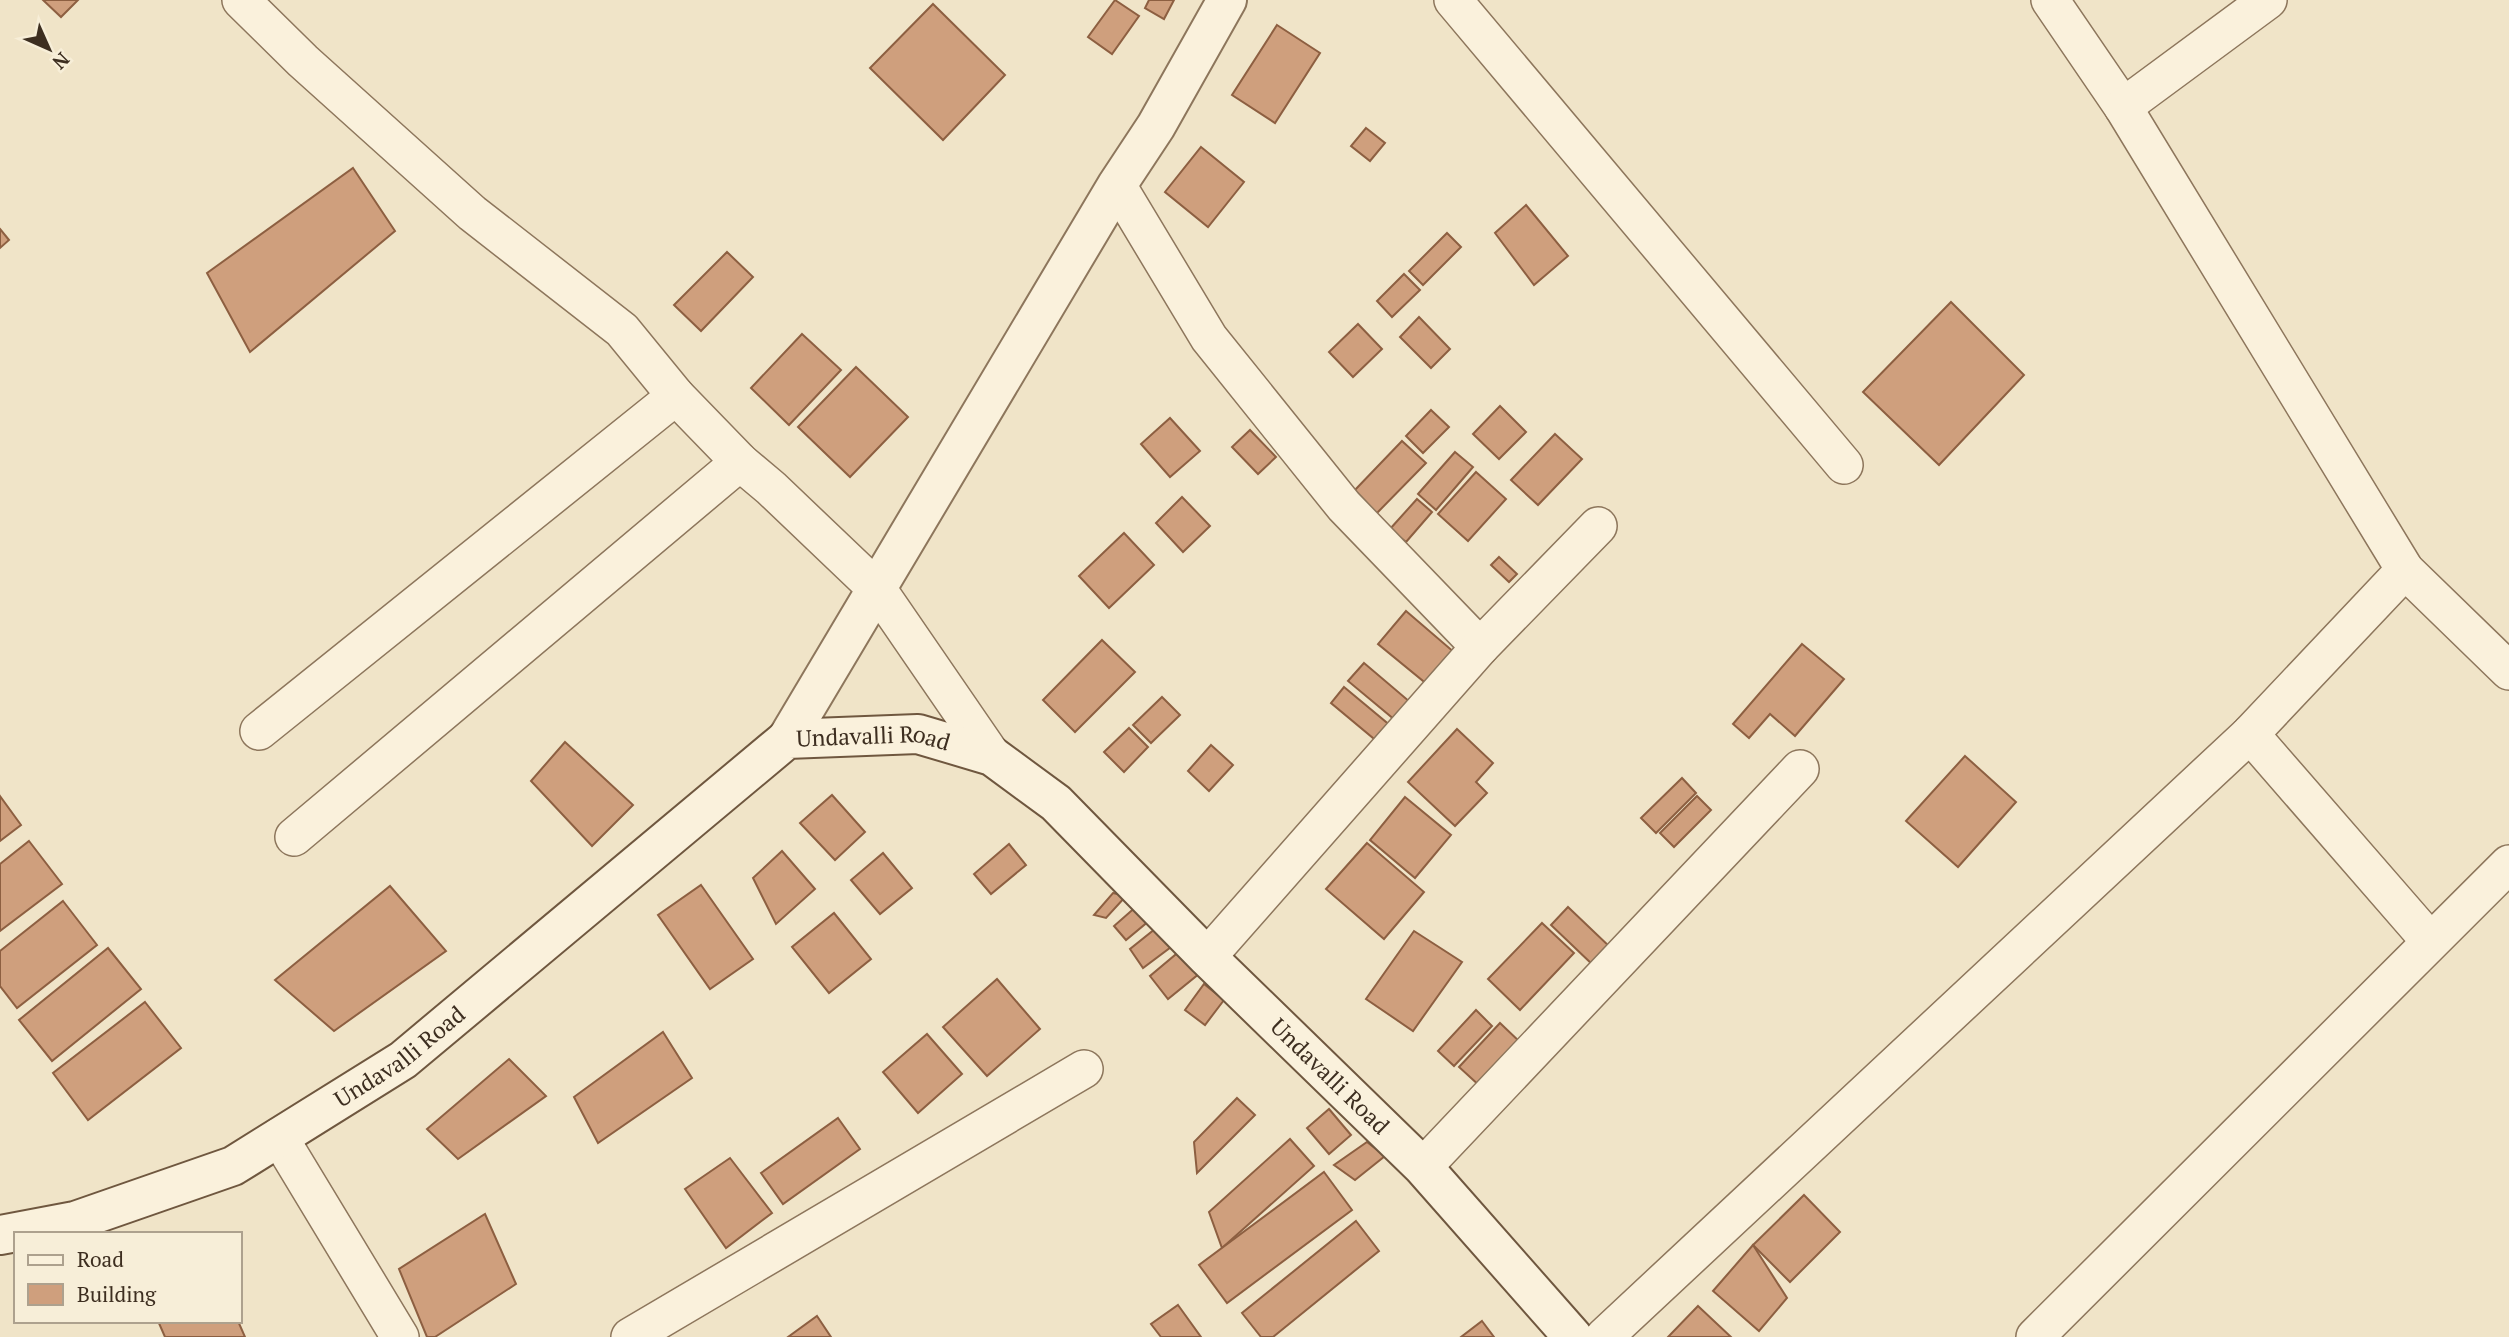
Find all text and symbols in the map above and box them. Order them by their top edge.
north arrow [14,14,84,84]
text: N [47,47,75,76]
street label: Undavalli Road [796,717,954,758]
street label: Undavalli Road [328,999,471,1114]
street label: Undavalli Road [1264,1011,1396,1141]
legend [14,1232,242,1323]
text: Road [77,1245,124,1273]
text: Building [77,1280,157,1308]

